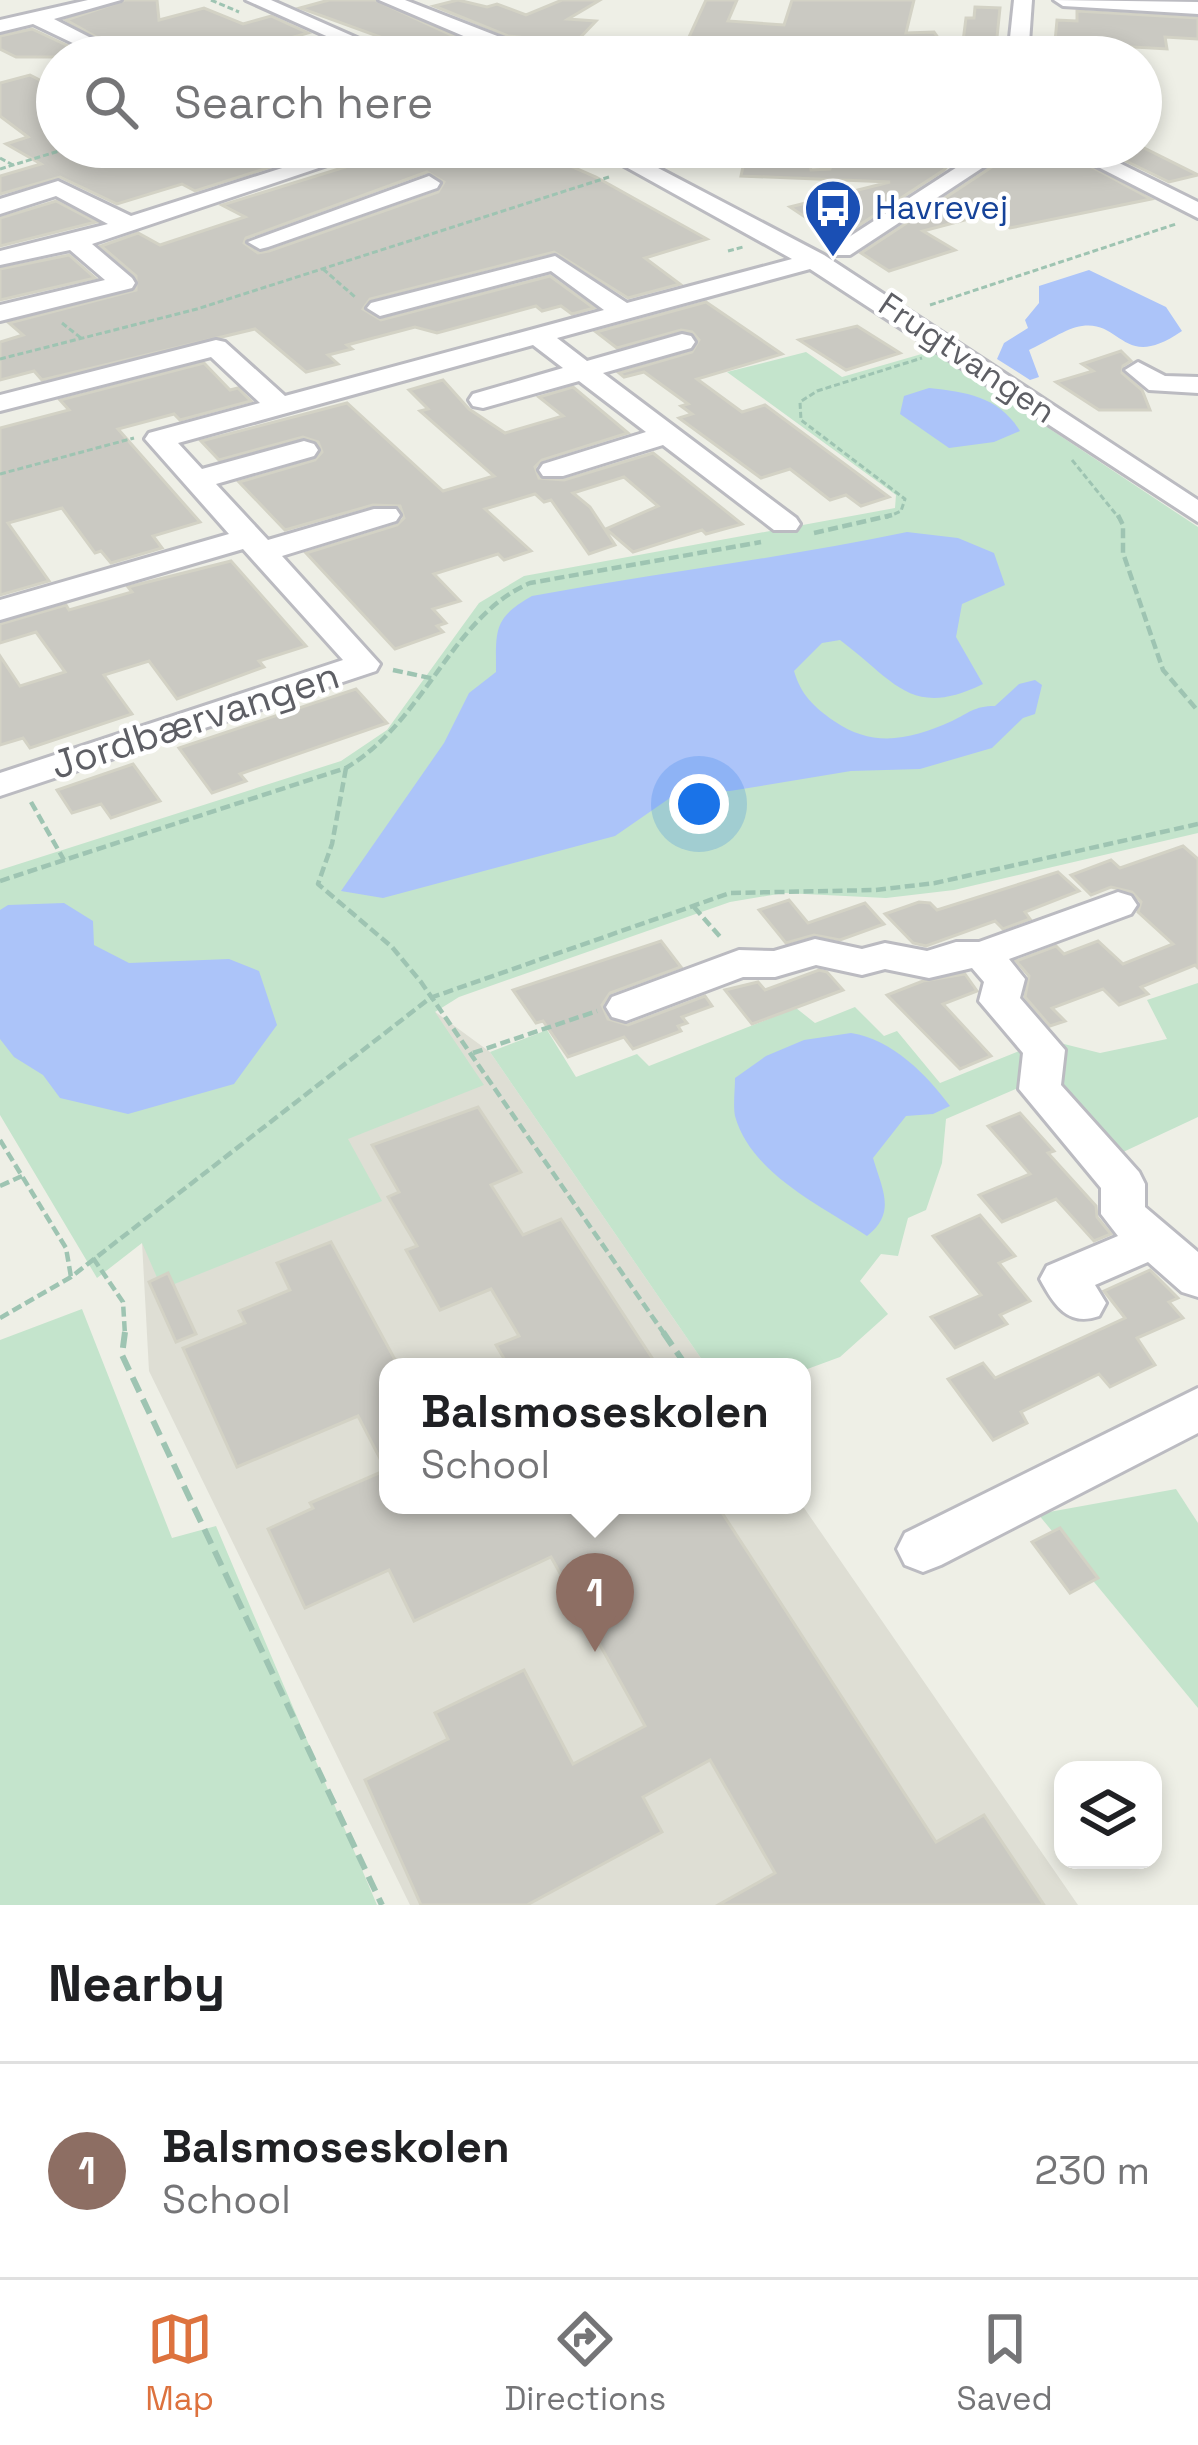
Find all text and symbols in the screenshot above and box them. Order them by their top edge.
search box [36,36,1162,168]
icon: search [78,69,144,135]
text: Search here [174,74,433,131]
bus stop icon: Havrevej [802,177,864,259]
place label: Havrevej [875,187,1008,229]
street label: Frugtvangen [871,283,1063,433]
street label: Jordbærvangen [45,650,345,790]
your location [669,774,729,834]
popup [379,1358,811,1514]
text: Balsmoseskolen [421,1383,769,1440]
text: School [421,1440,550,1489]
pin: 1 [556,1553,634,1652]
map controls [1054,1761,1162,1869]
button: layers [1054,1761,1162,1869]
text: Nearby [48,1951,225,2016]
text: Balsmoseskolen [162,2118,510,2175]
text: 1 [78,2146,96,2195]
text: 230 m [1035,2146,1150,2195]
text: School [162,2175,291,2224]
tab: Map [145,2306,214,2420]
tab: Directions [504,2306,666,2420]
tab: Saved [957,2306,1053,2420]

